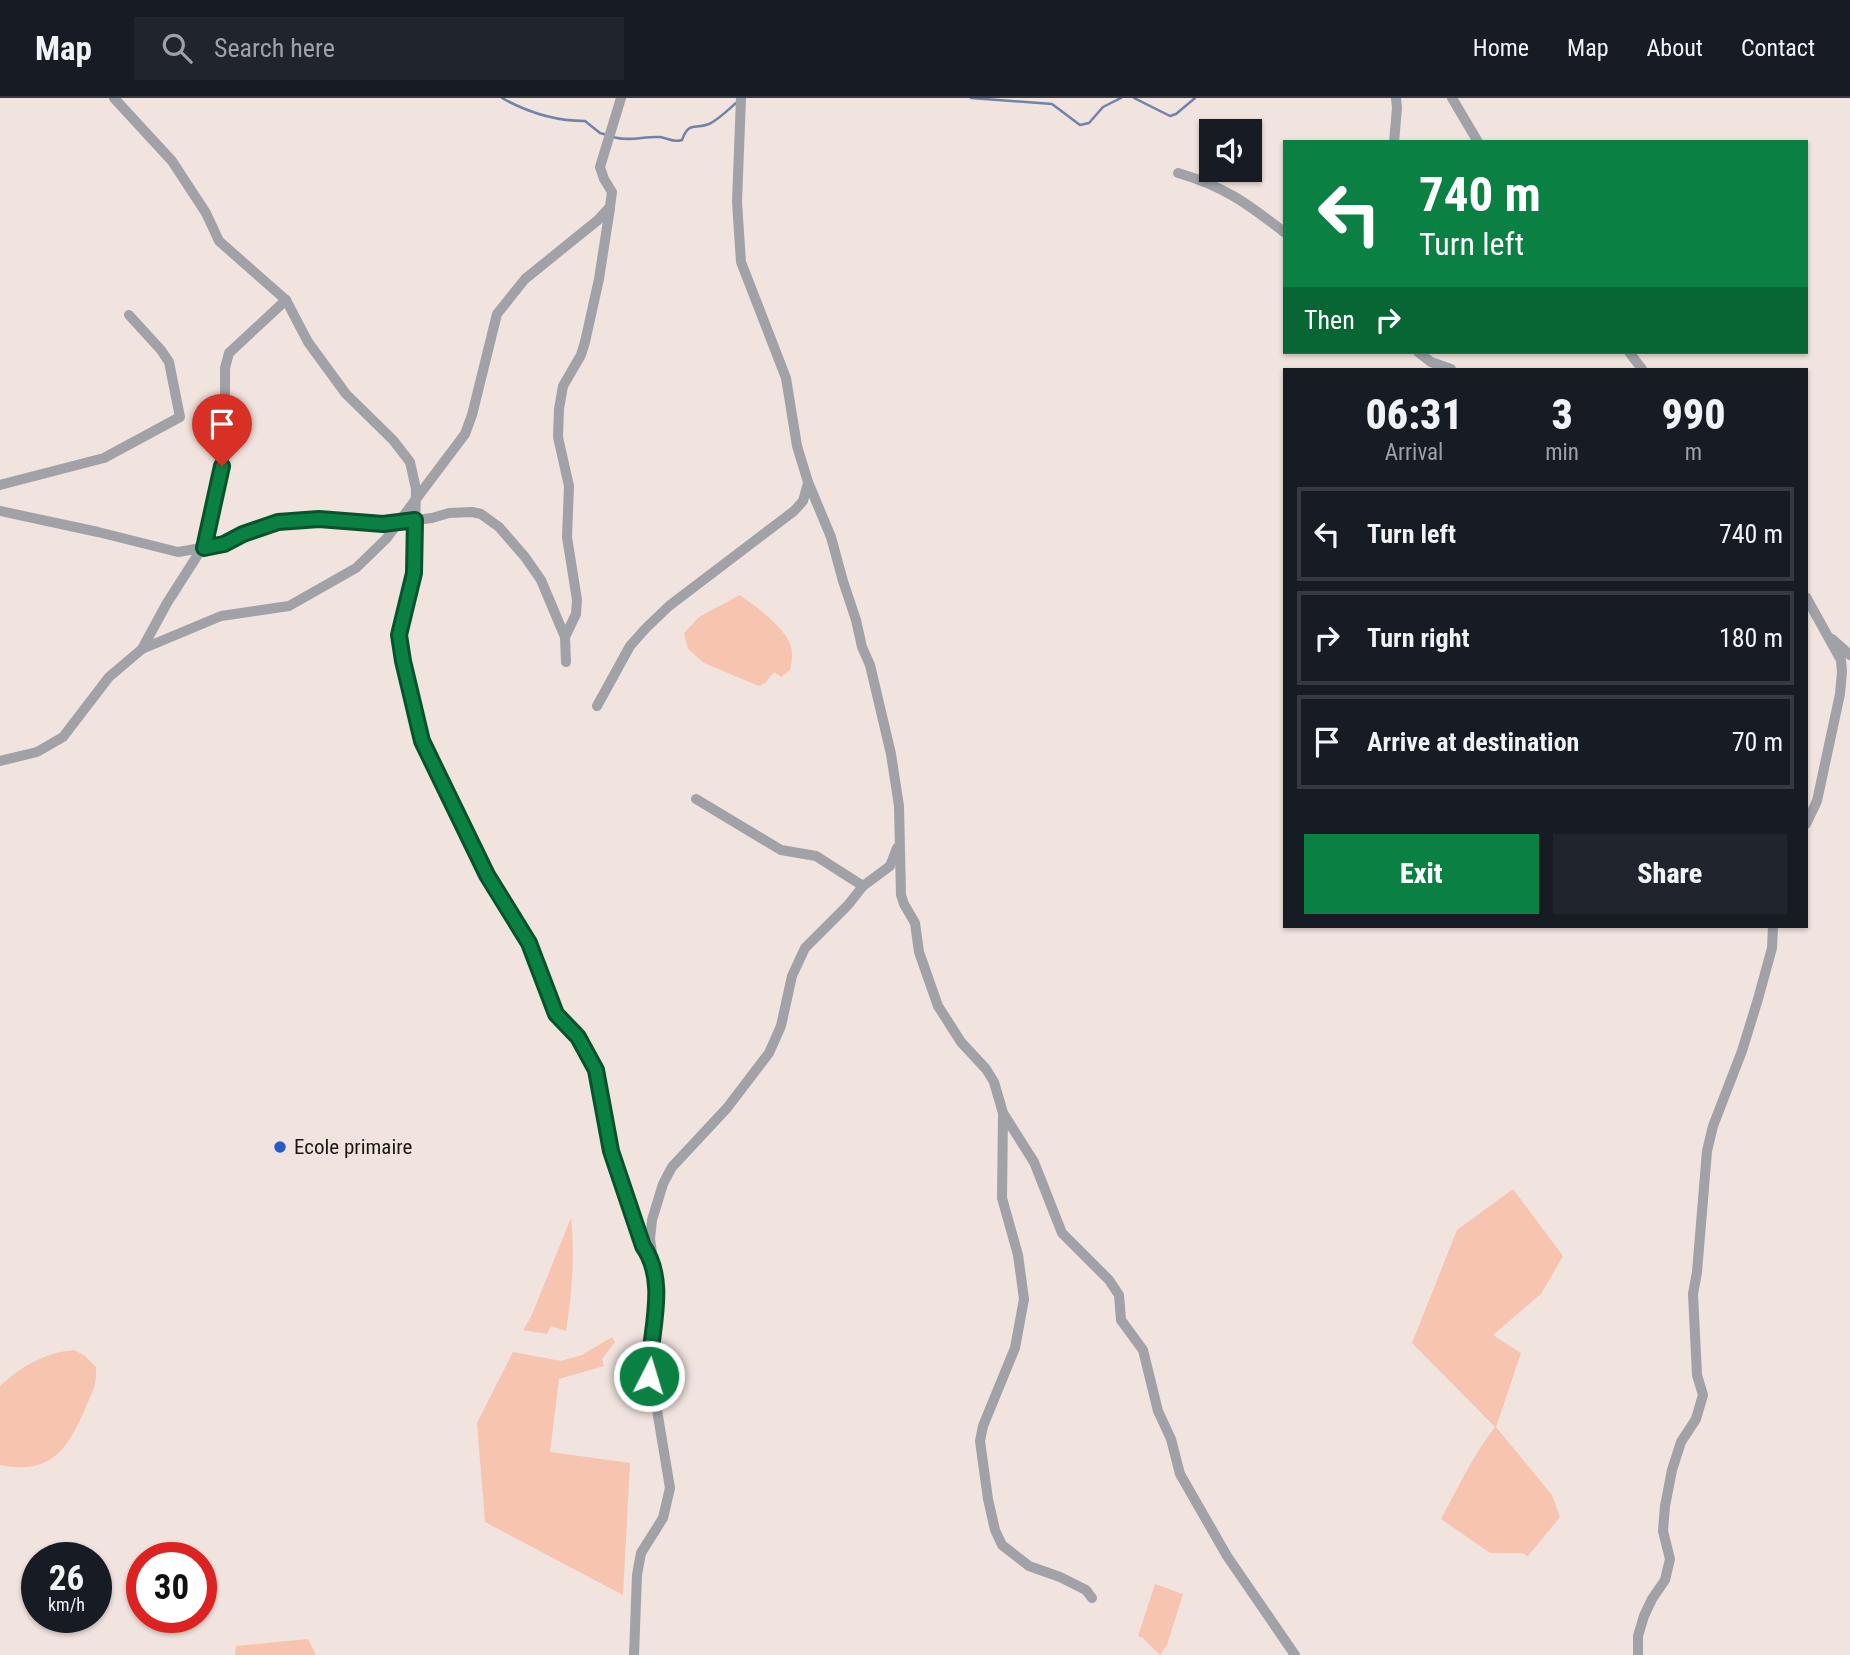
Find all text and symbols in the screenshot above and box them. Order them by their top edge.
search box [134,17,624,80]
text: Map [35,29,92,68]
icon: search [158,29,196,67]
text: Search here [214,33,335,63]
text: Home [1473,34,1529,62]
text: Map [1567,34,1609,62]
text: About [1647,34,1703,62]
text: Contact [1741,34,1815,62]
map controls [1199,119,1262,182]
button: sound [1199,119,1262,182]
text: 740 m [1419,166,1541,223]
icon: left [1304,168,1395,259]
text: Turn left [1419,225,1524,263]
icon: right [1369,301,1407,339]
text: Then [1304,305,1355,335]
text: 06:31 [1365,390,1463,439]
text: 3 [1551,390,1573,439]
text: 990 [1661,390,1726,439]
pin [192,394,252,466]
icon: arrive [203,405,241,443]
text: Arrival [1385,439,1443,466]
text: min [1545,439,1579,466]
text: m [1685,439,1702,466]
icon: left [1308,515,1346,553]
text: Turn left [1367,519,1456,549]
text: 740 m [1719,519,1783,549]
icon: right [1308,619,1346,657]
text: Turn right [1367,623,1469,653]
text: 180 m [1719,623,1783,653]
icon: arrive [1308,723,1346,761]
text: Arrive at destination [1367,727,1579,757]
text: 70 m [1732,727,1783,757]
button: Exit [1304,834,1539,914]
button: Share [1553,834,1787,914]
place label: Ecole primaire [294,1135,412,1159]
marker: Ecole primaire [272,1139,288,1155]
position arrow [612,1339,686,1413]
speed limit sign: 30 [126,1542,217,1633]
text: 26 [49,1558,84,1599]
text: km/h [48,1594,85,1615]

